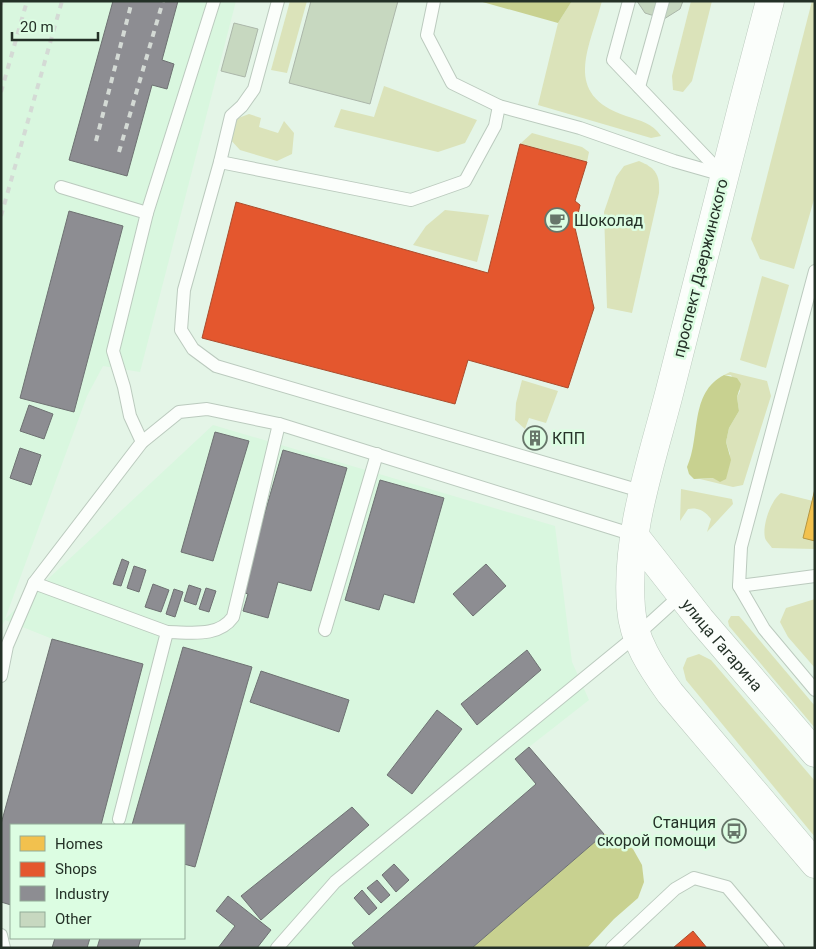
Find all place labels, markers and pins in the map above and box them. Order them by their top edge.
cafe icon: Шоколад [544,207,570,233]
place label: Шоколад [574,211,644,230]
building icon: КПП [522,425,548,451]
place label: КПП [552,429,585,448]
place label: Станция скорой помощи [597,813,716,850]
bus stop icon: Станция скорой помощи [721,818,747,844]

